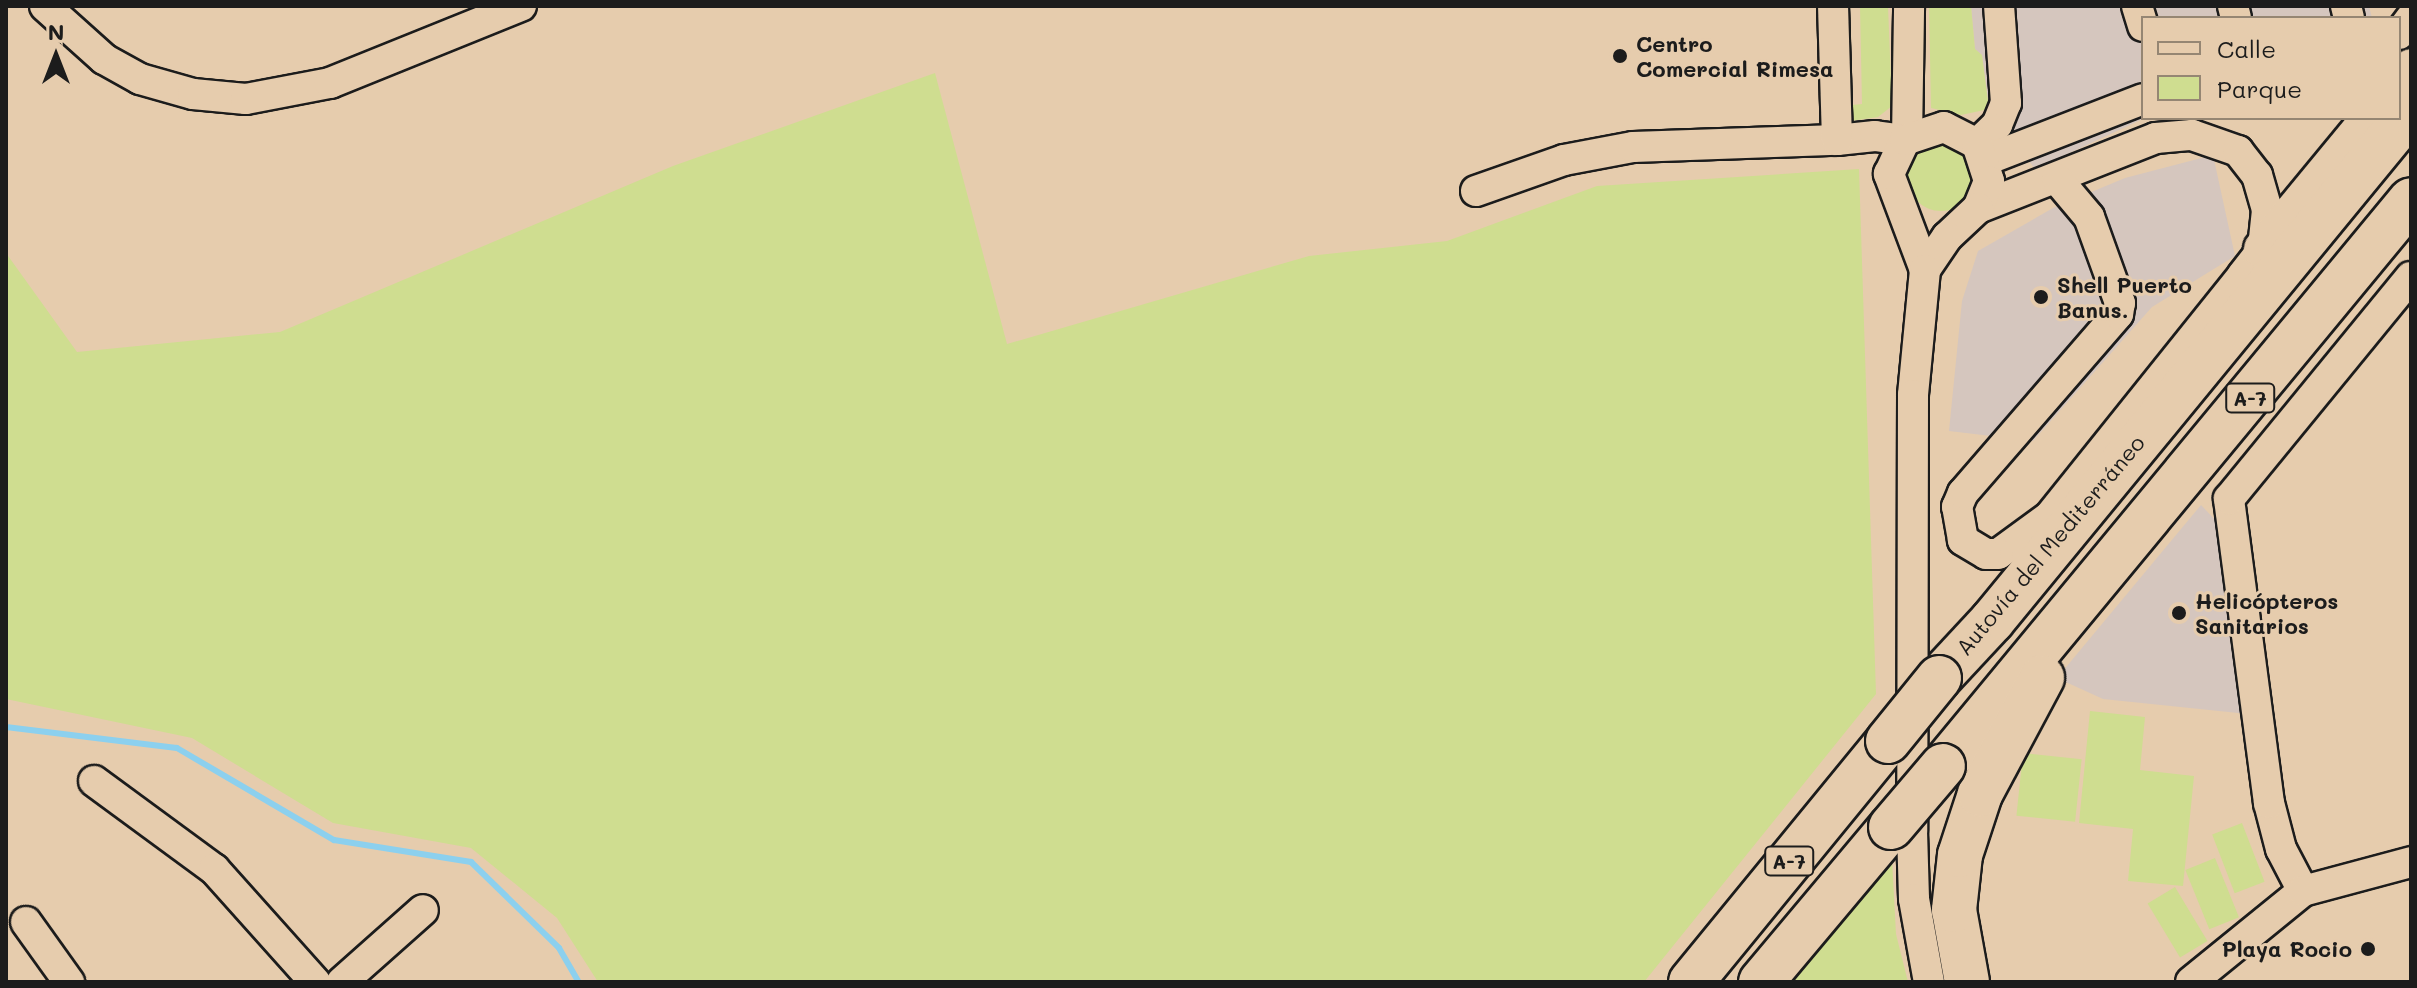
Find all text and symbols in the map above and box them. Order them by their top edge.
north arrow [16,16,96,96]
legend [2141,16,2401,120]
text: N [48,17,64,46]
place label: Centro Comercial Rimesa [1636,30,1834,82]
text: Calle [2217,33,2276,64]
marker: Centro Comercial Rimesa [1611,47,1629,65]
text: Parque [2217,73,2302,104]
place label: Shell Puerto Banus. [2057,271,2192,322]
marker: Shell Puerto Banus. [2032,288,2050,306]
road number: A-7 [2224,382,2276,414]
street label: Autovía del Mediterráneo [1950,430,2150,660]
place label: Helicópteros Sanitarios [2195,587,2338,638]
marker: Helicópteros Sanitarios [2170,604,2188,622]
road number: A-7 [1763,845,1815,877]
place label: Playa Rocio [2222,936,2352,962]
marker: Playa Rocio [2359,940,2377,958]

